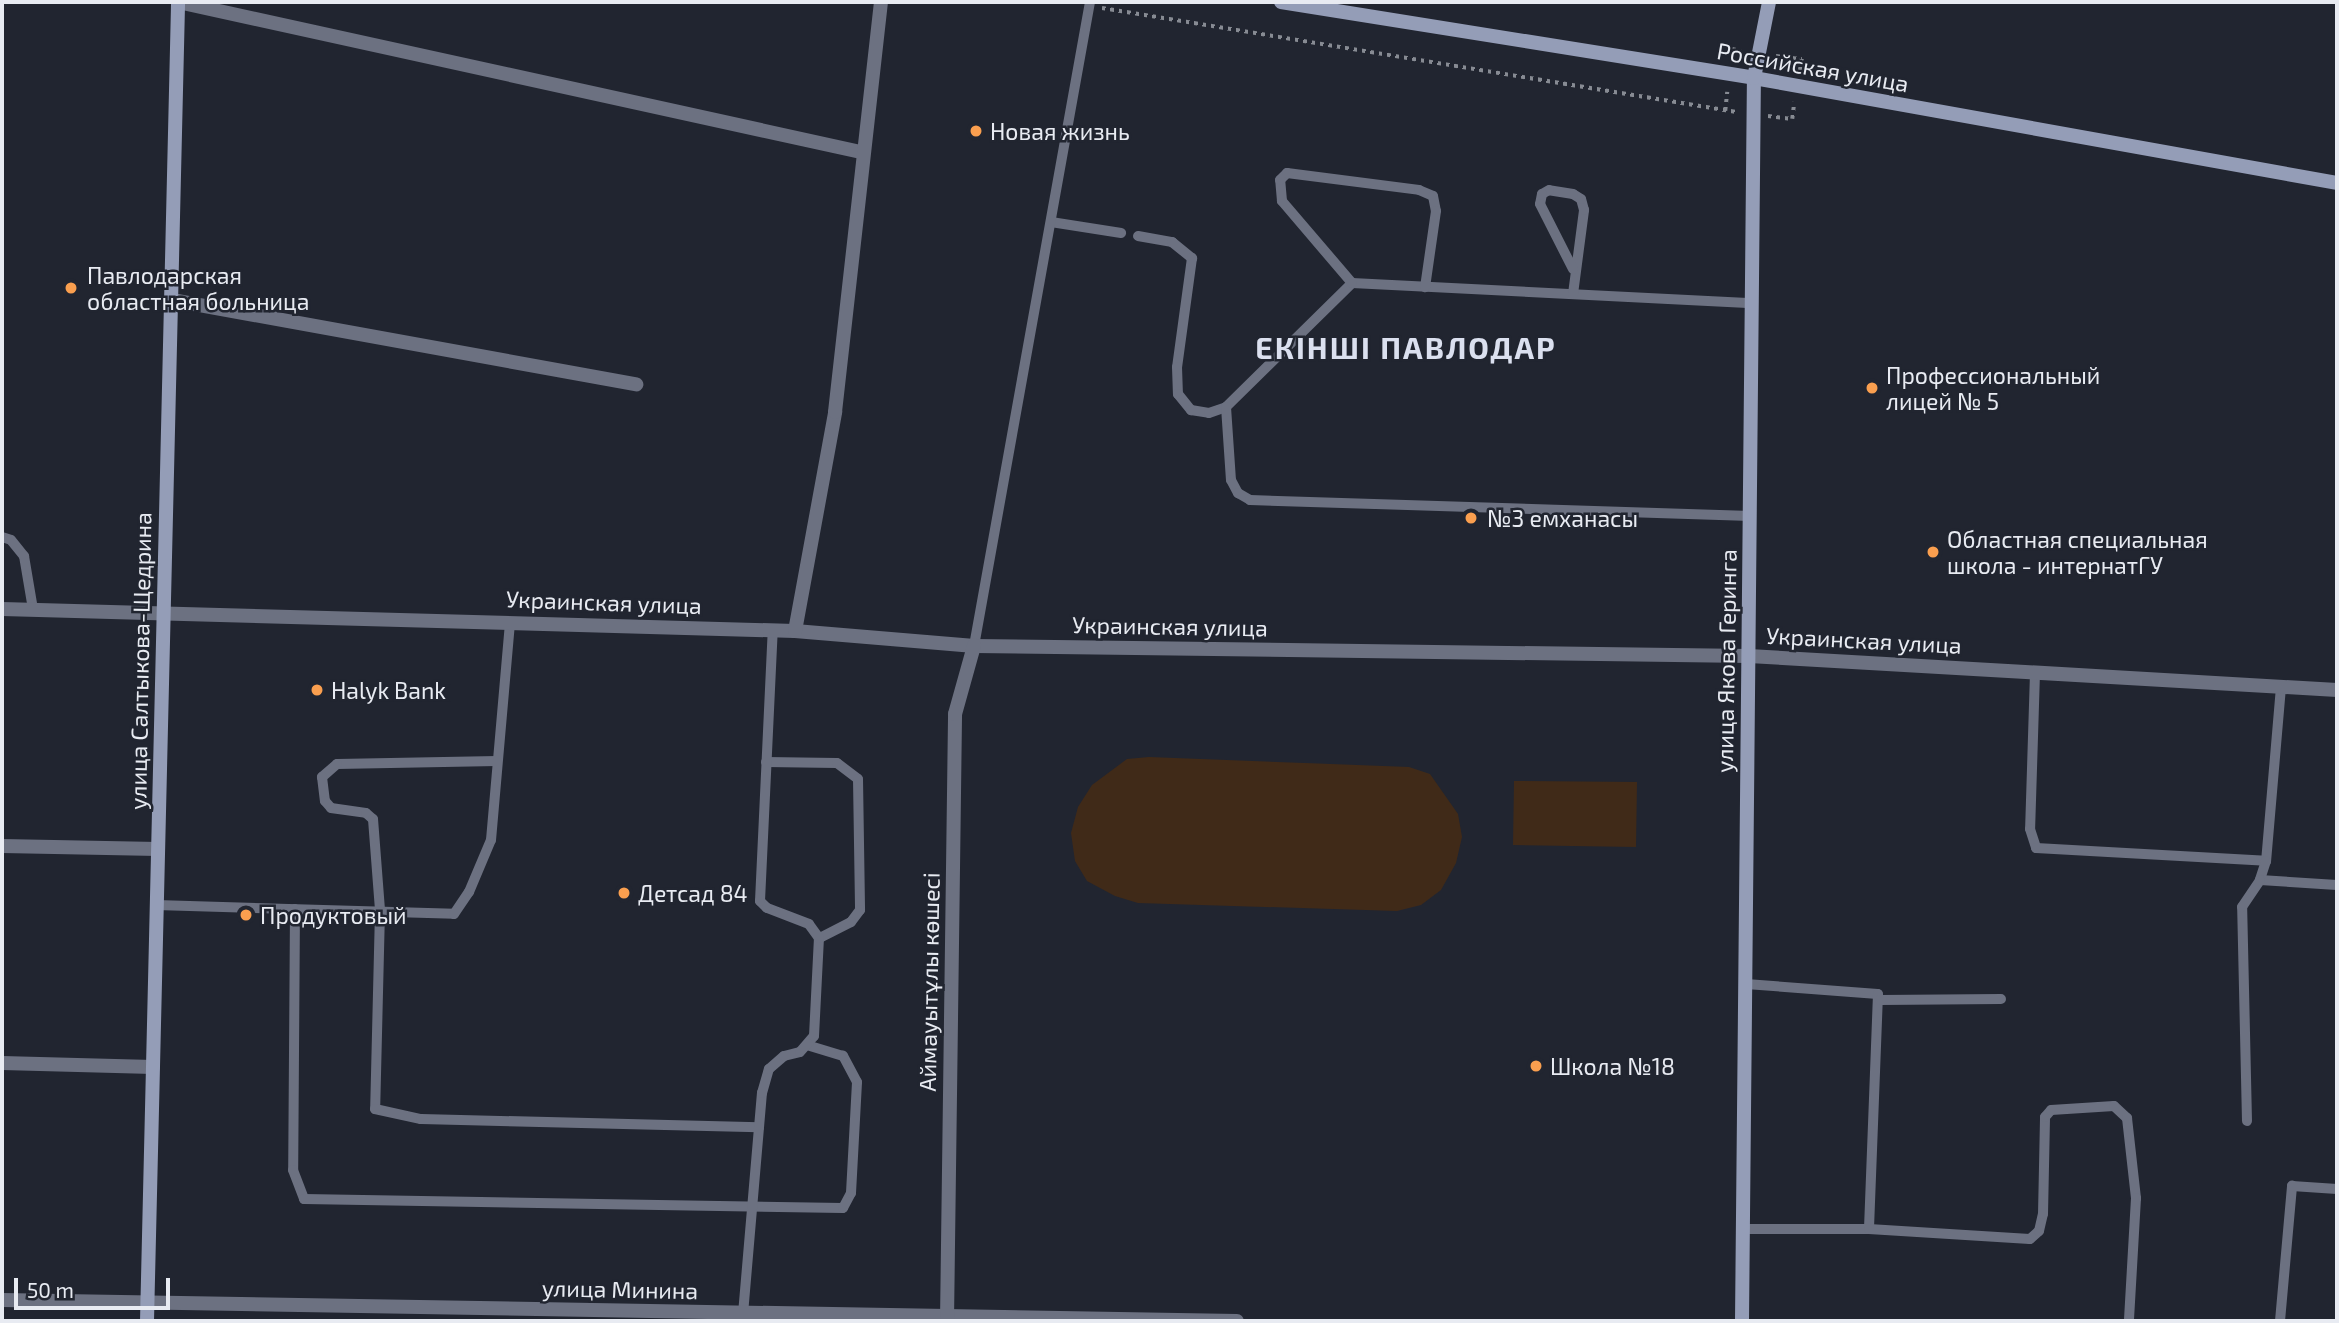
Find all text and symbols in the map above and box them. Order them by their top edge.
street label: Российская улица [1715,37,1911,97]
place label: Новая жизнь [990,117,1130,145]
marker: Новая жизнь [968,123,984,139]
place label: Павлодарская областная больница [87,261,309,315]
marker: Павлодарская областная больница [61,278,81,298]
district label: ЕКІНШІ ПАВЛОДАР [1257,329,1555,365]
place label: Профессиональный лицей № 5 [1886,361,2100,415]
marker: Профессиональный лицей № 5 [1864,380,1880,396]
place label: №3 емханасы [1487,504,1638,532]
marker: №3 емханасы [1461,508,1481,528]
street label: улица Салтыкова-Щедрина [124,512,156,810]
place label: Областная специальная школа - интернатГУ [1947,525,2208,579]
marker: Областная специальная школа - интернатГУ [1925,544,1941,560]
street label: улица Якова Геринга [1710,549,1742,773]
street label: Украинская улица [506,585,702,619]
street label: Украинская улица [1072,610,1268,642]
street label: Украинская улица [1766,621,1962,659]
place label: Halyk Bank [331,676,446,704]
marker: Halyk Bank [309,682,325,698]
street label: Аймауытұлы көшесі [913,872,945,1092]
place label: Детсад 84 [638,879,748,907]
marker: Детсад 84 [616,885,632,901]
place label: Продуктовый [260,901,407,929]
marker: Продуктовый [238,907,254,923]
place label: Школа №18 [1550,1052,1675,1080]
marker: Школа №18 [1528,1058,1544,1074]
scale bar [18,1264,173,1308]
street label: улица Минина [542,1274,698,1304]
text: 50 m [27,1277,74,1302]

